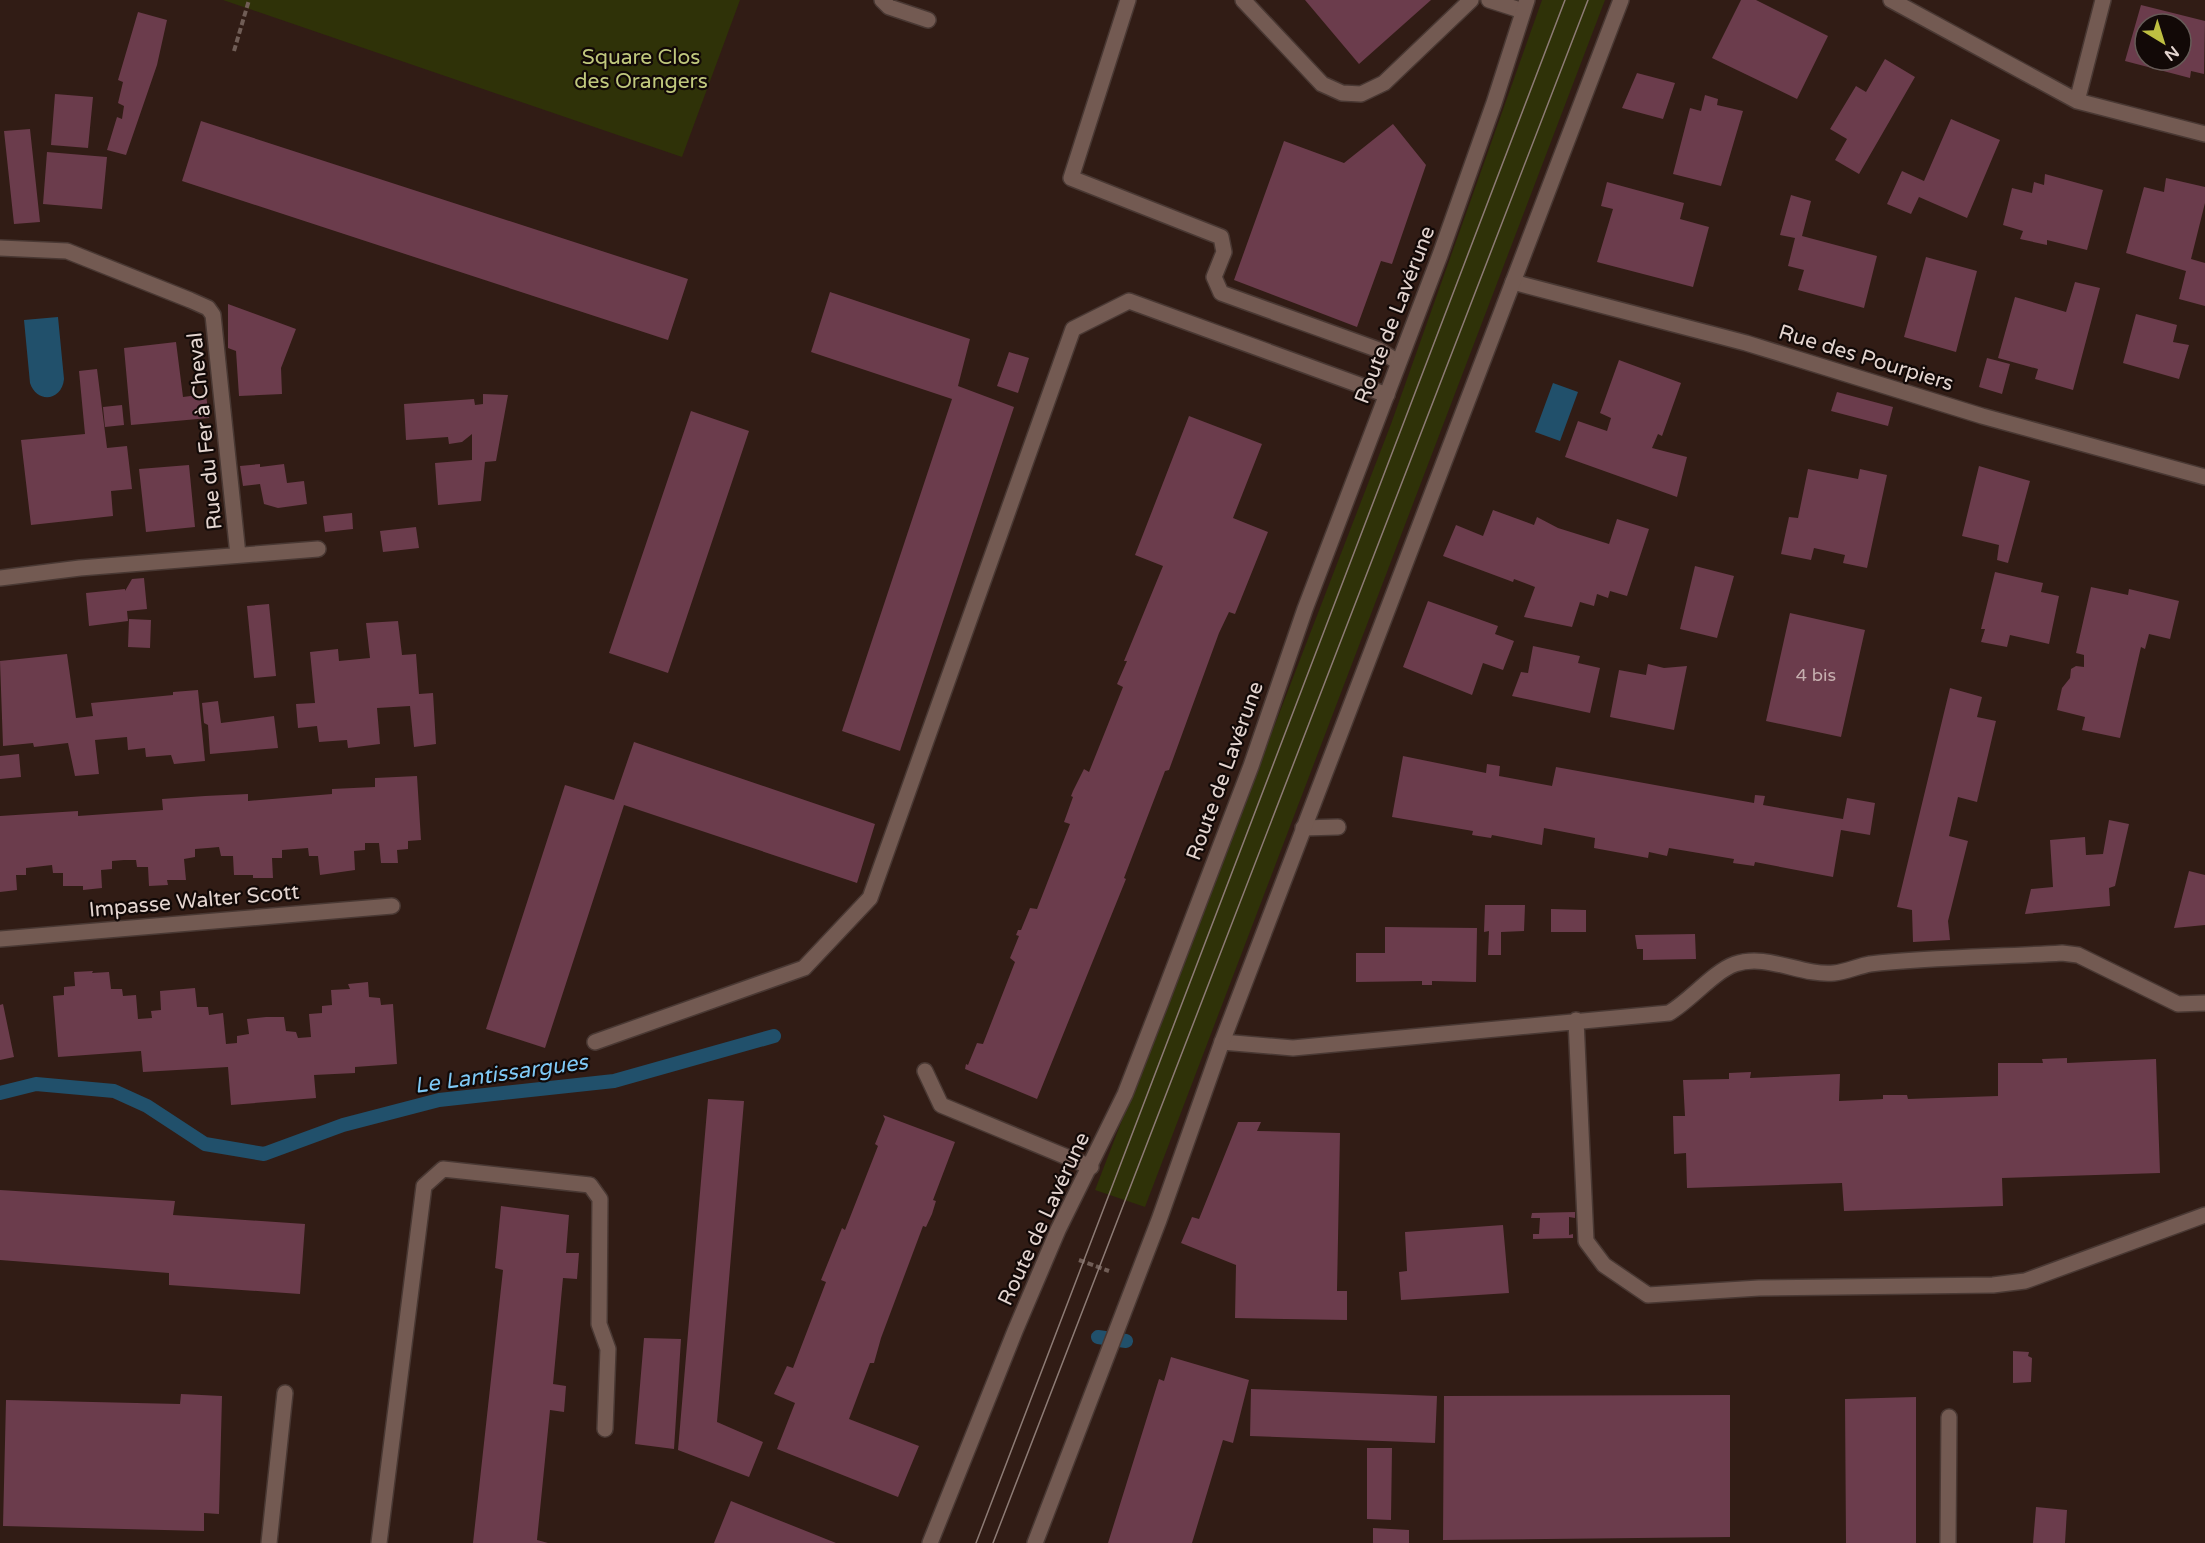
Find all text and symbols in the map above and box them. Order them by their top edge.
north arrow [2133,12,2193,72]
text: N [2160,41,2183,65]
park label: Square Clos des Orangers [574,45,708,94]
street label: Route de Lavérune [1350,222,1440,407]
street label: Rue des Pourpiers [1775,319,1957,397]
street label: Rue du Fer à Cheval [182,331,228,531]
house number: 4 bis [1796,664,1836,686]
street label: Route de Lavérune [1181,678,1269,864]
street label: Impasse Walter Scott [88,879,300,923]
water label: Le Lantissargues [413,1049,591,1099]
street label: Route de Lavérune [993,1128,1095,1310]

